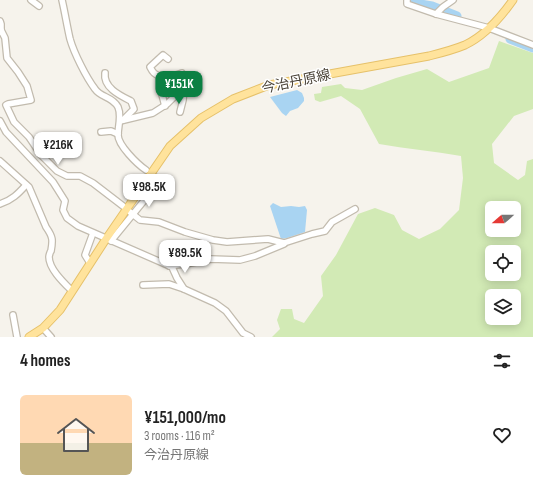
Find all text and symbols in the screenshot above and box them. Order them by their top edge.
street label: 今治丹原線 [260,66,332,97]
pin: ¥151K [151,71,207,105]
text: ¥151K [164,76,194,92]
pin: ¥216K [30,132,86,166]
text: ¥216K [43,137,73,153]
pin: ¥98.5K [116,174,182,208]
text: ¥98.5K [132,179,166,195]
north arrow [485,201,521,237]
map controls [485,201,521,325]
pin: ¥89.5K [152,240,218,274]
text: ¥89.5K [168,245,202,261]
button: locate [485,245,521,281]
button: layers [485,289,521,325]
icon: filters [491,350,513,372]
text: 4 homes [20,351,71,371]
text: ¥151,000/mo [144,408,226,428]
icon: home [52,411,100,459]
icon: heart [491,424,513,446]
text: 3 rooms · 116 m² [144,428,215,444]
text: 今治丹原線 [144,447,209,463]

